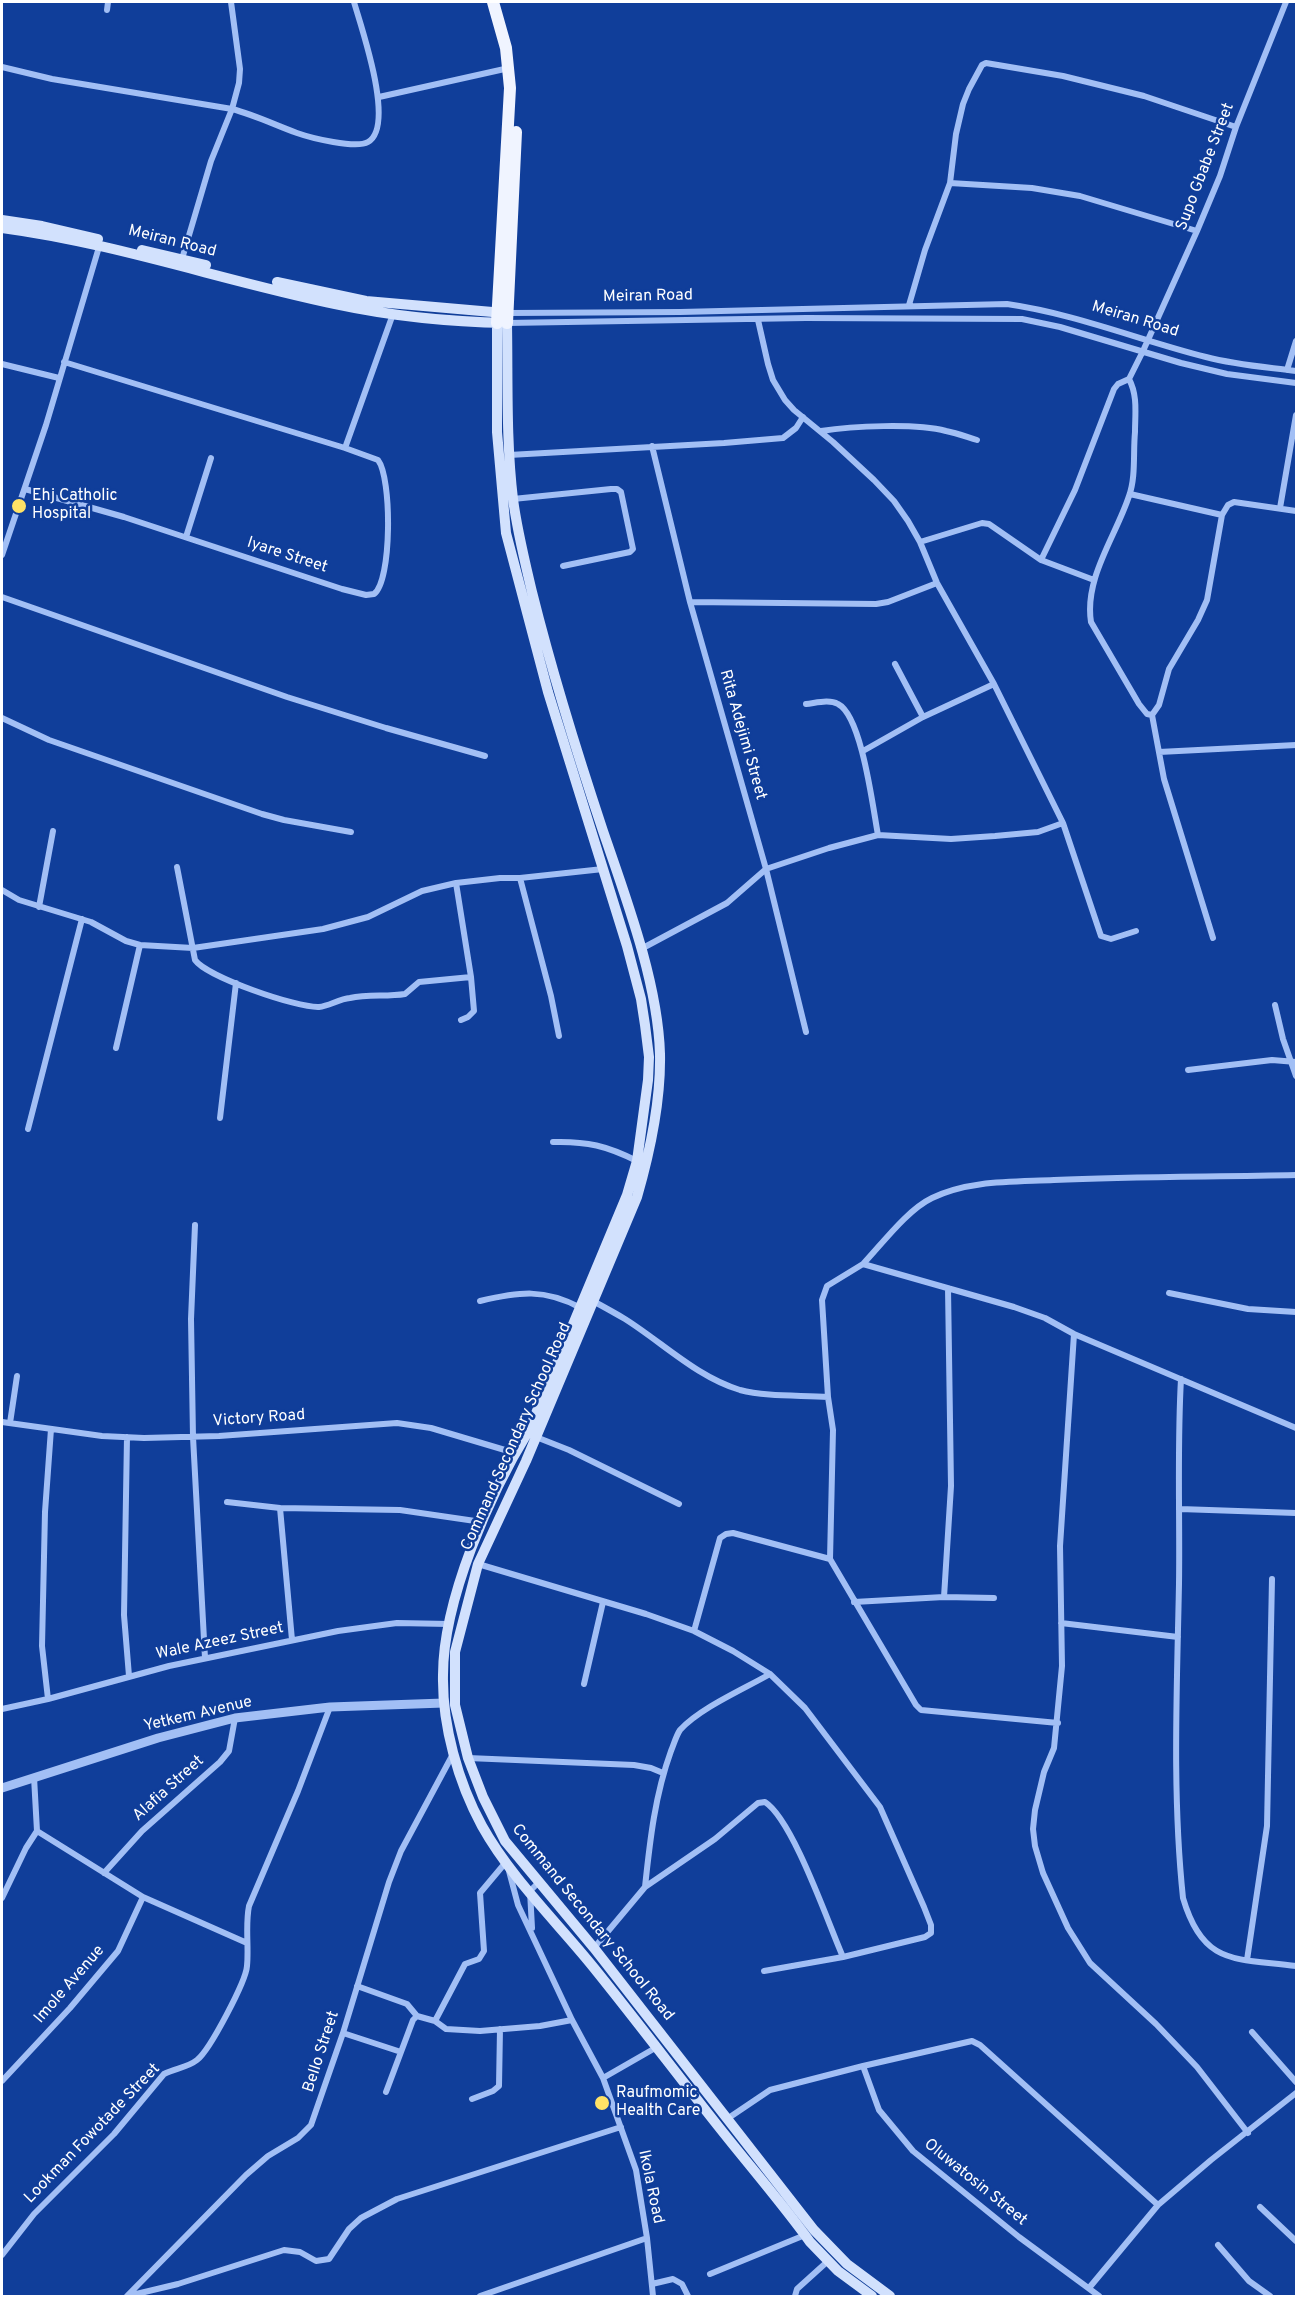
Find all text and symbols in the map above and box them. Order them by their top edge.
street label: Supo Gbabe Street [1173,101,1239,233]
street label: Meiran Road [126,222,218,262]
street label: Meiran Road [603,287,693,307]
street label: Meiran Road [1089,298,1181,342]
place label: Ehj Catholic Hospital [32,487,118,525]
marker: Ehj Catholic Hospital [10,497,28,515]
street label: Iyare Street [244,534,330,578]
street label: Rita Adejimi Street [714,668,770,802]
street label: Command Secondary School Road [458,1320,576,1554]
street label: Victory Road [212,1406,306,1432]
street label: Wale Azeez Street [154,1619,286,1665]
street label: Yetkem Avenue [142,1693,254,1737]
street label: Alafia Street [129,1752,209,1826]
street label: Command Secondary School Road [507,1821,677,2025]
street label: Imole Avenue [31,1942,109,2028]
street label: Bello Street [300,2009,344,2095]
street label: Lookman Fowotade Street [21,2060,165,2208]
place label: Raufmomic Health Care [616,2084,700,2122]
marker: Raufmomic Health Care [593,2094,611,2112]
street label: Oluwatosin Street [919,2135,1031,2231]
street label: Ikola Road [633,2148,667,2226]

